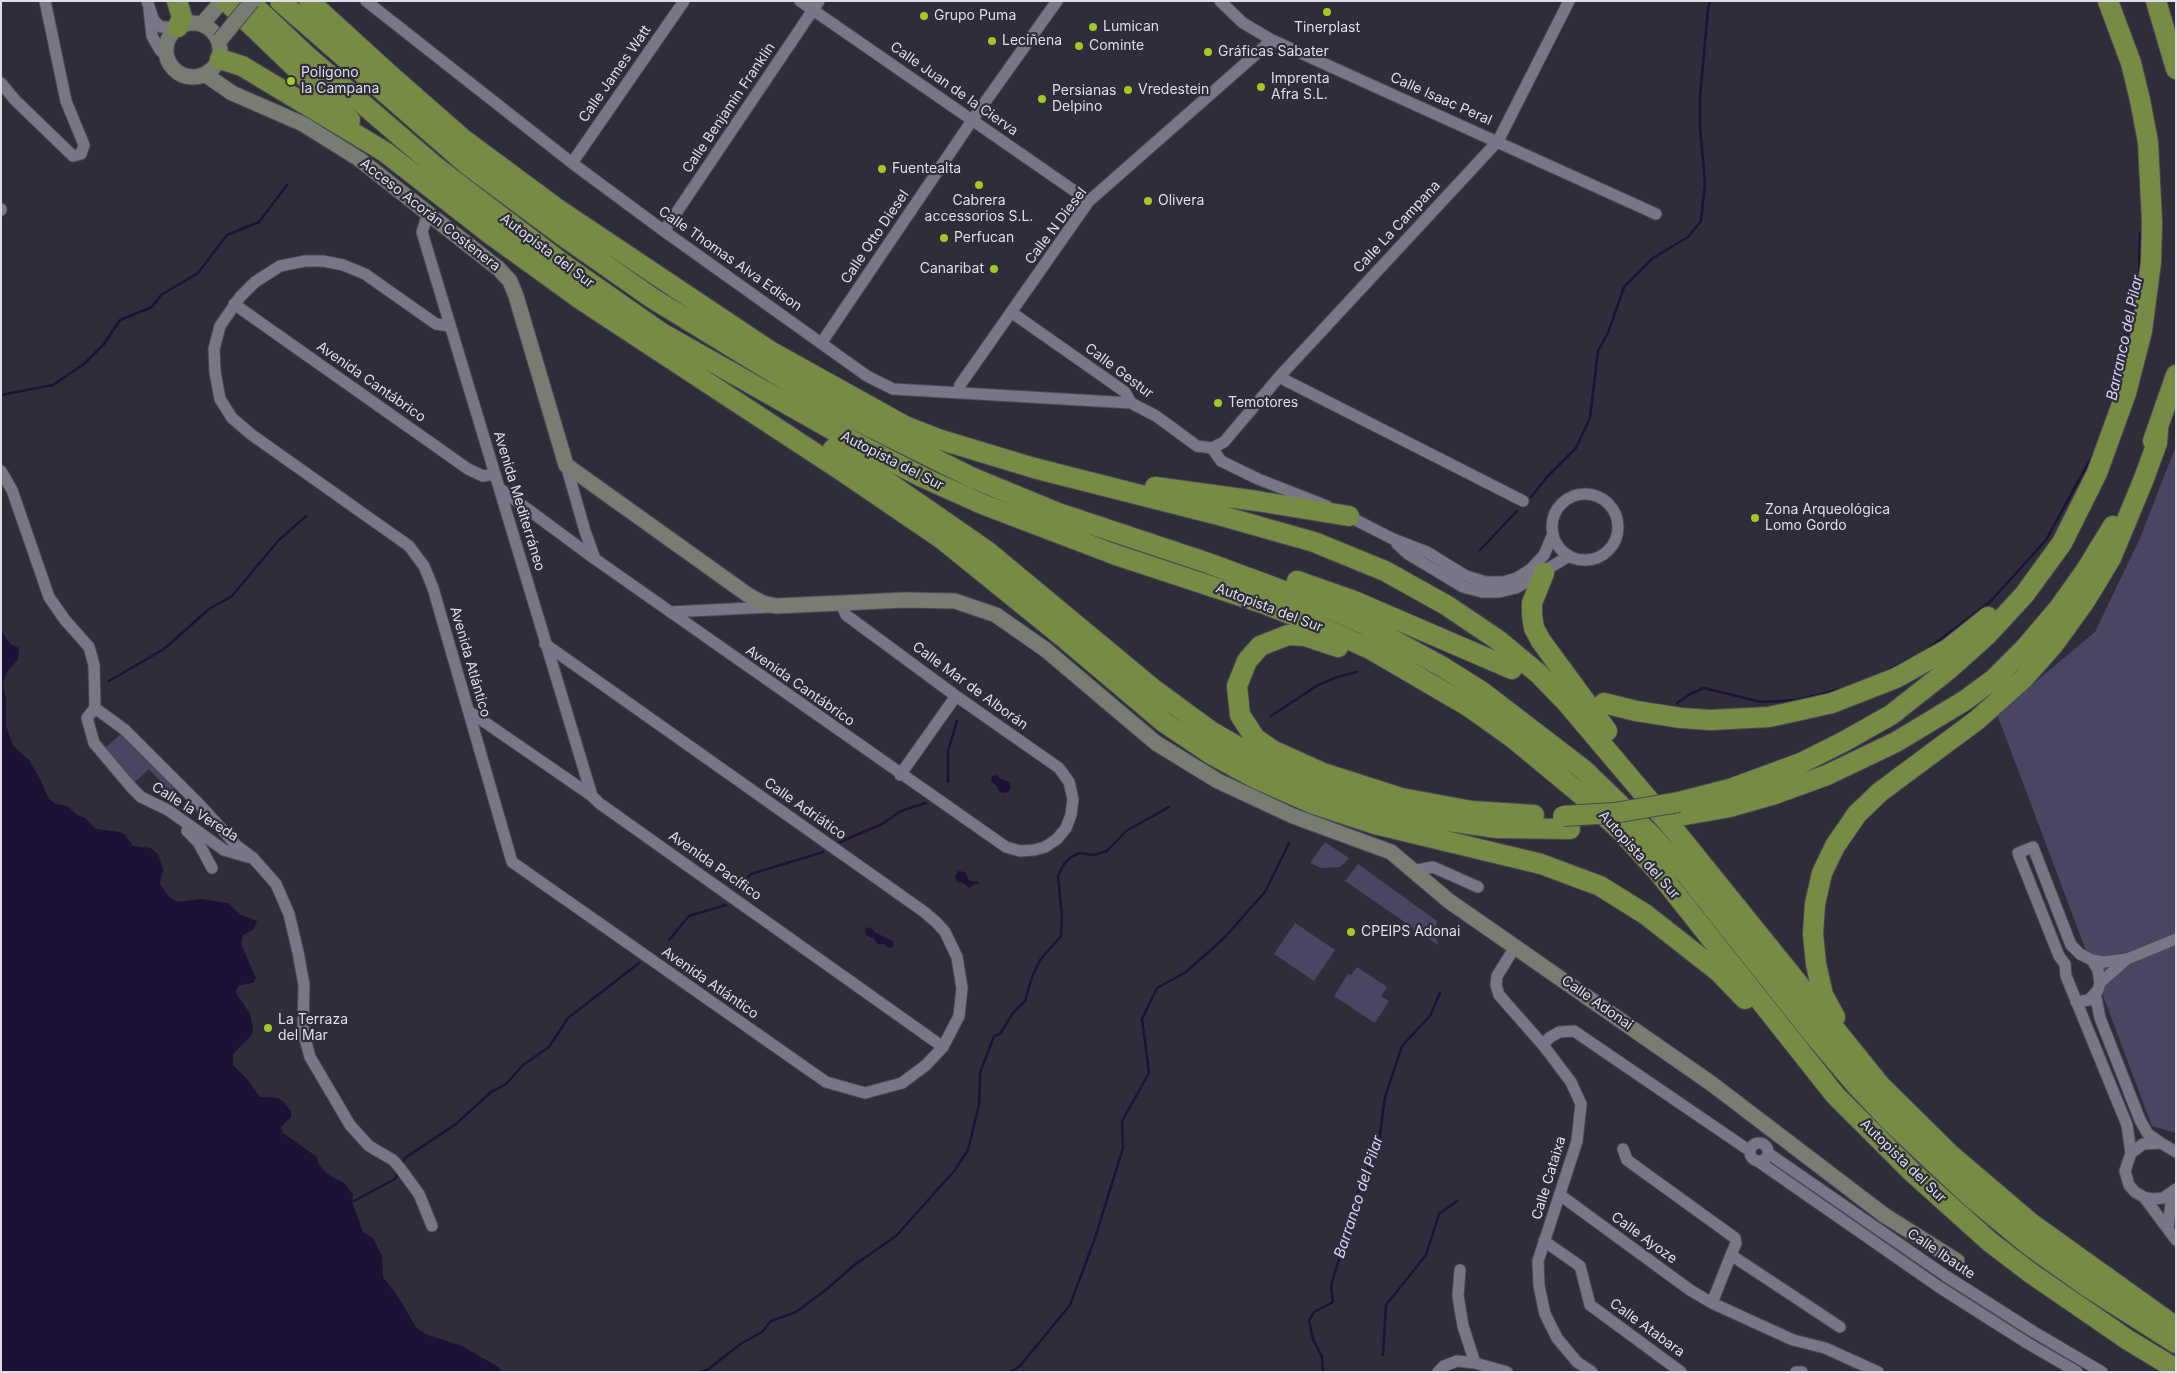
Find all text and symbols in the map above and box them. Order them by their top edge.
marker: Tinerplast [1321,6,1333,18]
place label: Grupo Puma [934,8,1016,24]
marker: Grupo Puma [918,10,930,22]
place label: Lumican [1103,19,1159,35]
place label: Tinerplast [1294,20,1360,36]
marker: Lumican [1087,21,1099,33]
street label: Calle James Watt [575,22,655,126]
place label: Leciñena [1002,33,1062,49]
marker: Leciñena [986,35,998,47]
street label: Calle Juan de la Cierva [887,38,1021,140]
place label: Cominte [1089,38,1144,54]
street label: Calle Benjamin Franklin [679,40,779,176]
marker: Cominte [1073,40,1085,52]
place label: Gráficas Sabater [1218,44,1329,60]
marker: Gráficas Sabater [1202,46,1214,58]
place label: Polígono la Campana [301,65,379,98]
street label: Calle Isaac Peral [1388,69,1494,129]
place label: Imprenta Afra S.L. [1271,71,1330,104]
marker: Polígono la Campana [285,75,297,87]
marker: Imprenta Afra S.L. [1255,81,1267,93]
place label: Vredestein [1138,82,1209,98]
place label: Persianas Delpino [1052,83,1116,115]
marker: Vredestein [1122,84,1134,96]
marker: Persianas Delpino [1036,93,1048,105]
street label: Acceso Acorán Costenera [357,155,503,275]
place label: Fuentealta [892,161,961,177]
marker: Fuentealta [876,163,888,175]
street label: Calle La Campana [1350,177,1444,277]
marker: Cabrera accessorios S.L. [973,179,985,191]
street label: Calle N Diesel [1022,184,1090,268]
street label: Calle Otto Diesel [837,187,913,287]
place label: Cabrera accessorios S.L. [925,193,1033,226]
place label: Olivera [1158,193,1204,209]
marker: Olivera [1142,195,1154,207]
street label: Calle Thomas Alva Edison [655,203,805,315]
street label: Autopista del Sur [497,210,597,292]
place label: Perfucan [954,230,1014,246]
marker: Perfucan [938,232,950,244]
place label: Canaribat [920,261,984,277]
marker: Canaribat [988,263,1000,275]
water label: Barranco del Pilar [2103,274,2147,402]
street label: Avenida Cantábrico [313,338,429,426]
street label: Calle Gestur [1082,340,1156,402]
place label: Temotores [1228,395,1298,411]
marker: Temotores [1212,397,1224,409]
street label: Autopista del Sur [838,428,946,494]
street label: Avenida Mediterráneo [490,429,548,573]
place label: Zona Arqueológica Lomo Gordo [1765,502,1890,534]
marker: Zona Arqueológica Lomo Gordo [1749,512,1761,524]
street label: Autopista del Sur [1213,580,1325,636]
street label: Avenida Atlántico [446,605,494,719]
street label: Calle Mar de Alborán [909,638,1031,734]
street label: Avenida Cantábrico [742,642,858,730]
street label: Calle Adriático [761,775,849,843]
street label: Calle la Vereda [149,779,241,845]
street label: Autopista del Sur [1595,807,1683,903]
street label: Avenida Pacífico [665,828,765,904]
place label: CPEIPS Adonai [1361,924,1460,940]
marker: CPEIPS Adonai [1345,926,1357,938]
street label: Avenida Atlántico [658,943,762,1023]
street label: Calle Adonai [1558,972,1636,1034]
place label: La Terraza del Mar [278,1012,348,1044]
marker: La Terraza del Mar [262,1022,274,1034]
street label: Autopista del Sur [1856,1116,1950,1206]
water label: Barranco del Pilar [1331,1134,1387,1260]
street label: Calle Cataixa [1528,1134,1570,1222]
street label: Calle Ayoze [1608,1209,1680,1267]
street label: Calle Ibaute [1904,1225,1978,1283]
street label: Calle Atabara [1606,1295,1688,1361]

